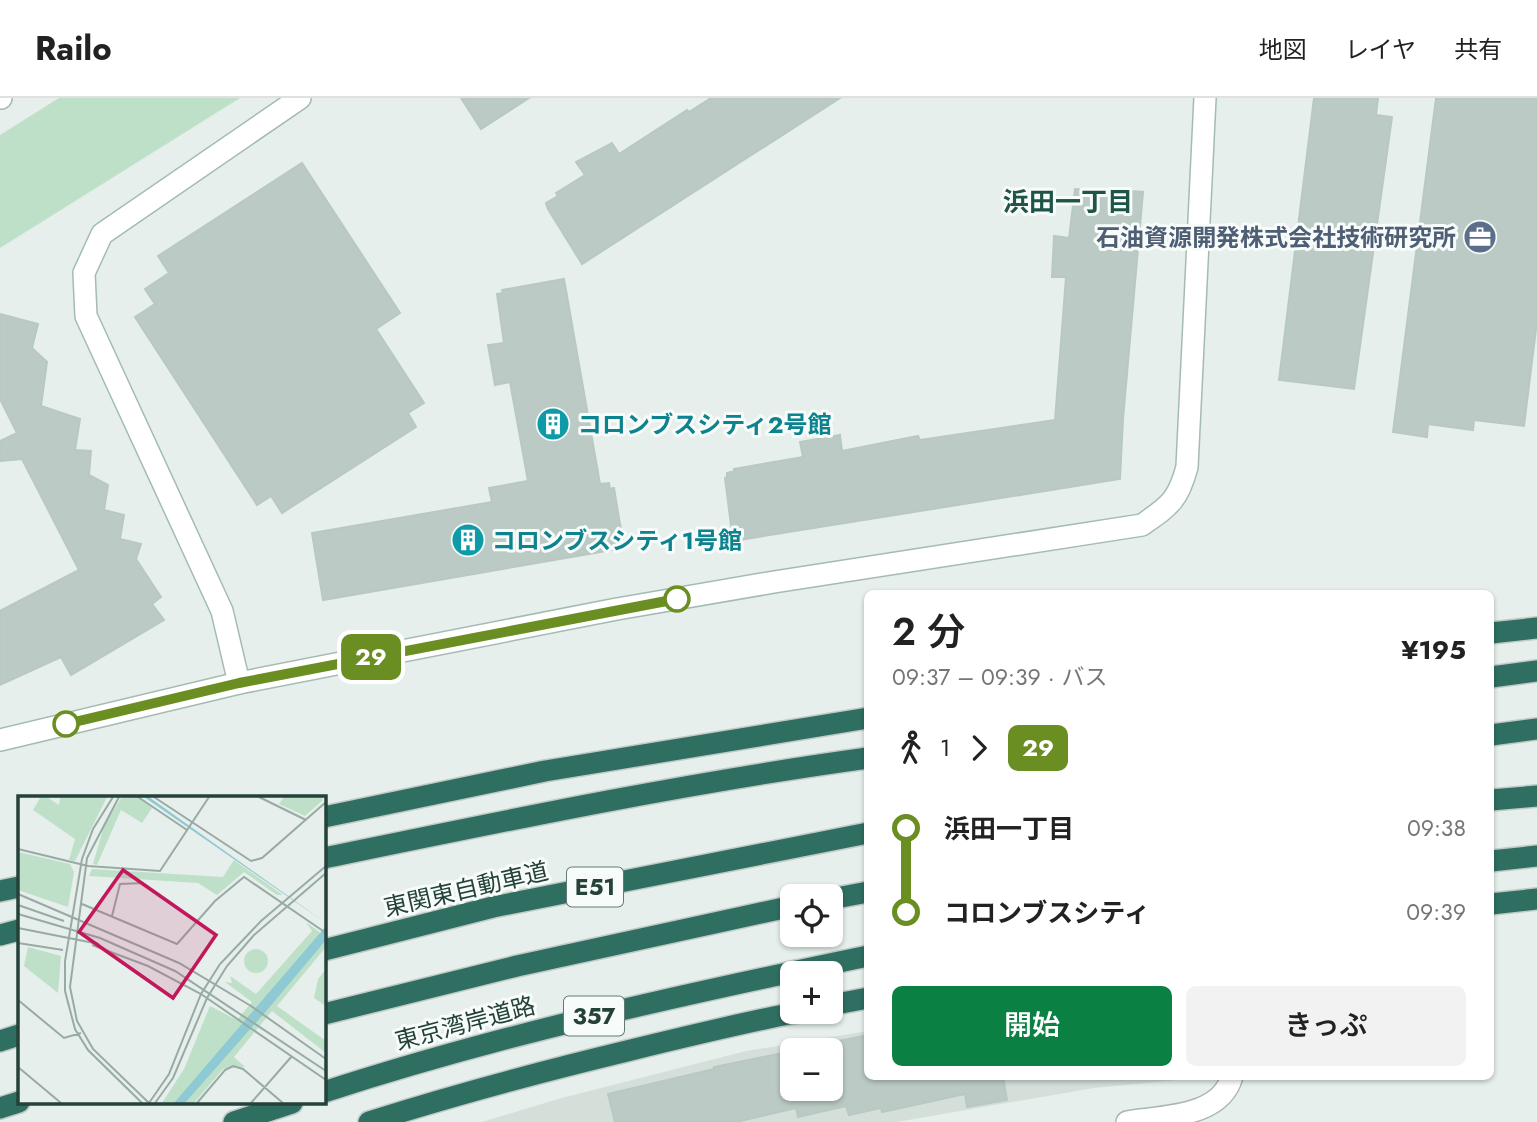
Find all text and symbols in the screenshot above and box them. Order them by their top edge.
text: Railo [35,25,112,72]
text: 地図 [1259,32,1307,67]
text: レイヤ [1345,32,1416,67]
text: 共有 [1454,32,1502,67]
district label: 浜田一丁目 [1003,183,1133,221]
office icon: 石油資源開発株式会社技術研究所 [1461,218,1499,256]
place label: 石油資源開発株式会社技術研究所 [1096,220,1456,255]
building icon: コロンブスシティ2号館 [534,405,572,443]
place label: コロンブスシティ2号館 [578,407,832,442]
building icon: コロンブスシティ1号館 [449,521,487,559]
place label: コロンブスシティ1号館 [492,523,742,558]
unlabelled marker [664,586,690,612]
text: 2 分 [892,604,965,659]
text: ¥195 [1401,631,1466,669]
line badge: 29 [340,634,402,680]
text: 29 [355,639,387,674]
text: 09:37 – 09:39 · バス [892,660,1108,694]
unlabelled marker [53,711,79,737]
icon: walk [892,729,930,767]
icon: forward [960,729,998,767]
text: 29 [1022,730,1054,765]
text: 1 [940,731,950,765]
inset map [18,796,326,1104]
text: 浜田一丁目 [944,810,1074,848]
text: 09:38 [1407,811,1466,845]
street label: 東関東自動車道 [380,853,552,925]
road number: E51 [567,867,623,906]
map controls [780,884,843,1101]
button: locate [780,884,843,947]
text: コロンブスシティ [944,894,1150,932]
text: 09:39 [1406,895,1466,929]
button: + [780,961,843,1024]
button: 開始 [892,986,1172,1066]
button: きっぷ [1186,986,1466,1066]
street label: 東京湾岸道路 [391,987,539,1059]
road number: 357 [564,996,624,1035]
button: − [780,1038,843,1101]

